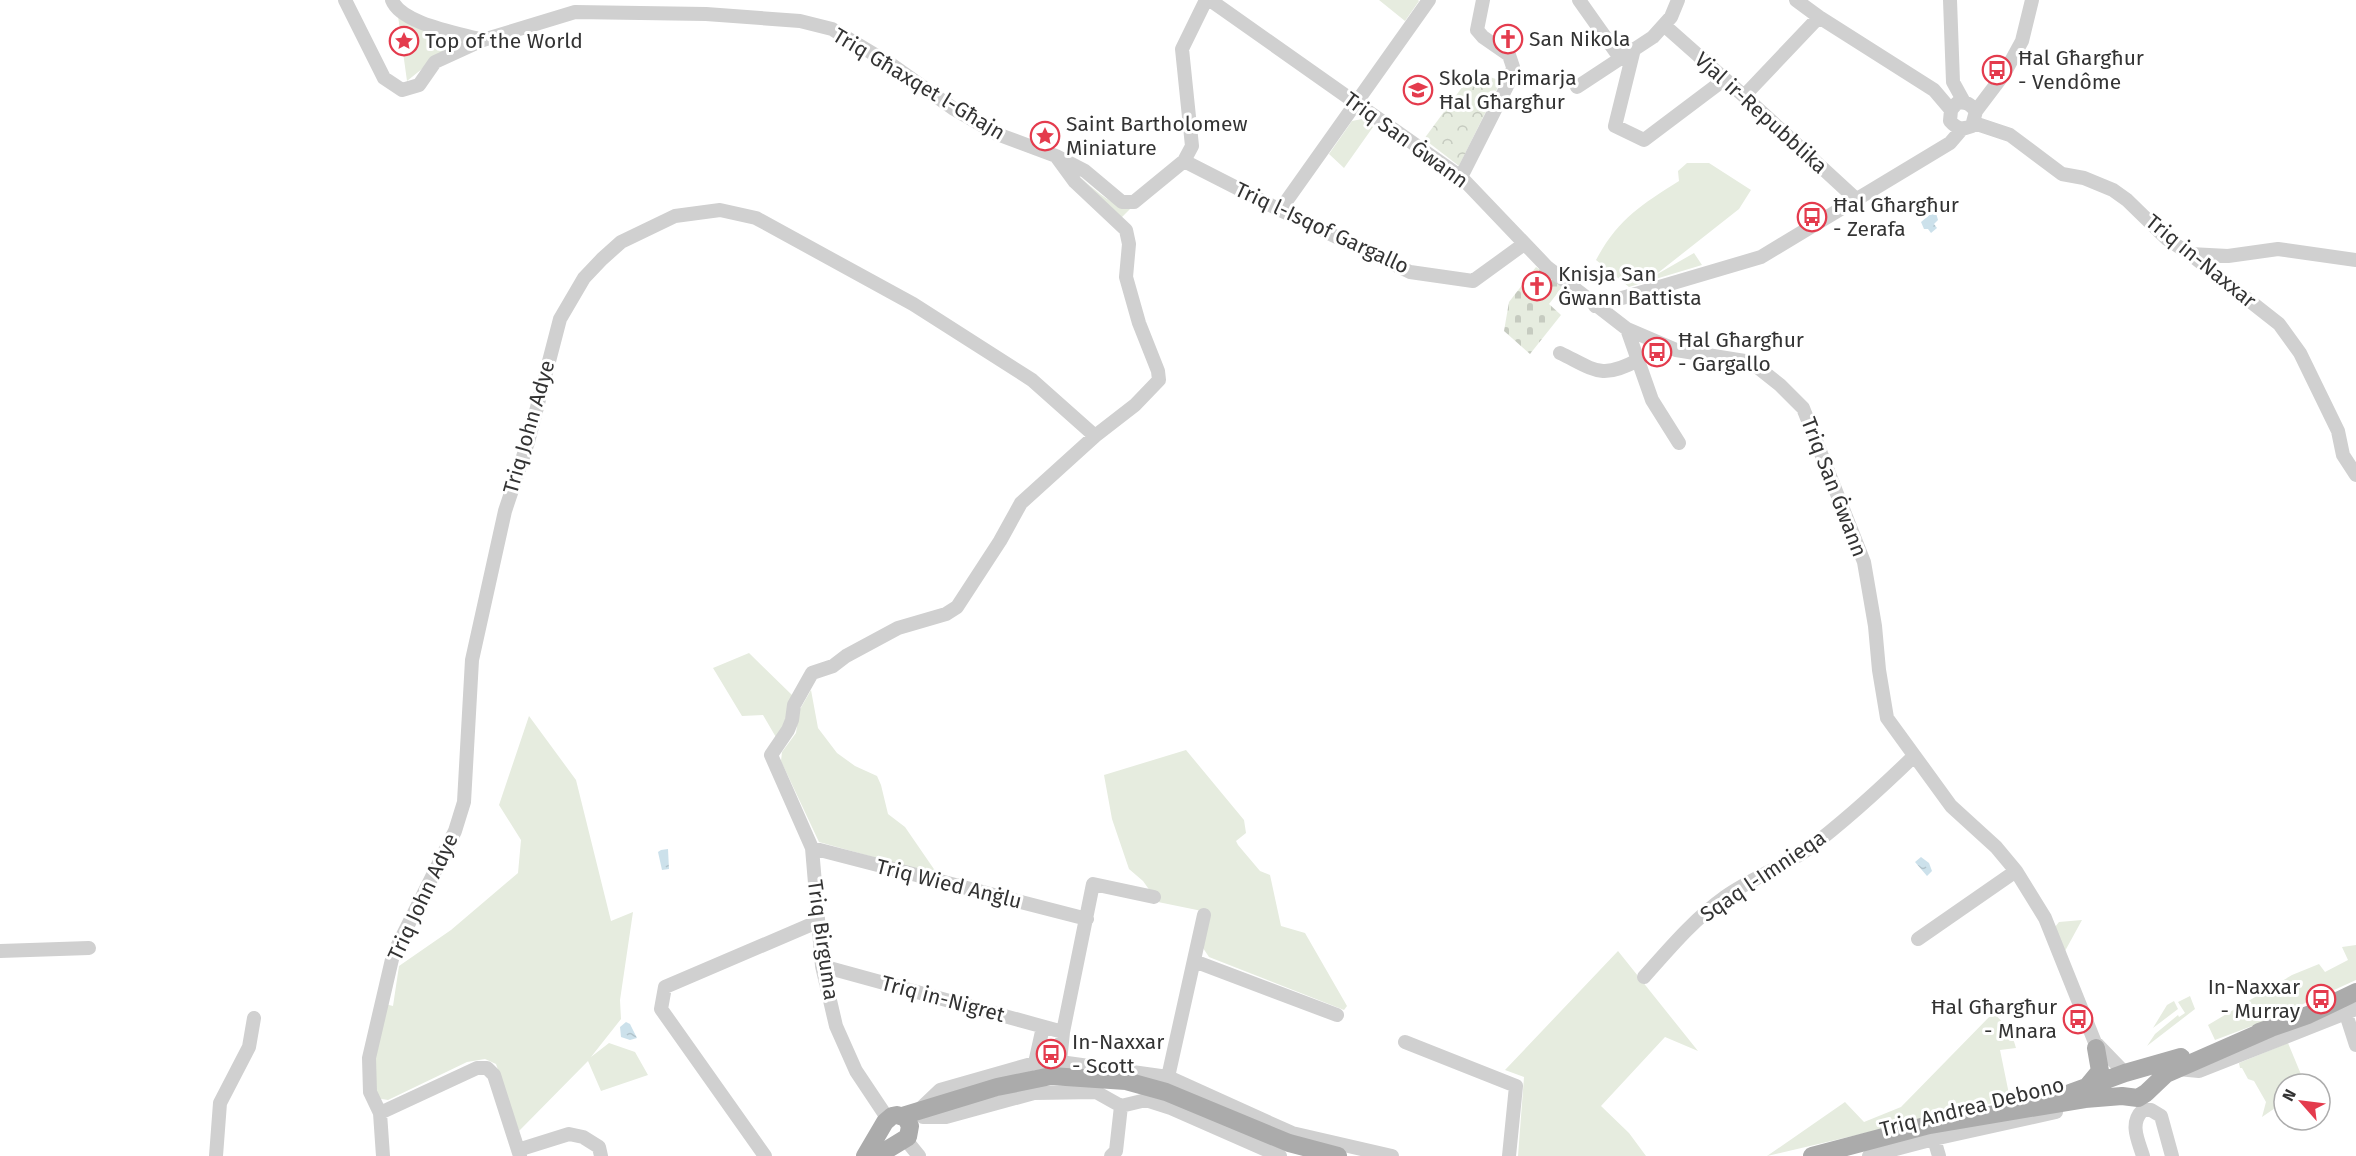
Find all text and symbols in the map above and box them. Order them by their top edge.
street label: Triq Għaxqet l-Għajn [828,22,1010,146]
church icon: San Nikola [1492,23,1524,55]
place icon: Top of the World [388,25,420,57]
place label: San Nikola [1529,26,1630,52]
place label: Top of the World [425,28,583,54]
place label: Ħal Għargħur - Vendôme [2018,45,2144,95]
street label: Vjal ir-Repubblika [1689,47,1833,179]
bus stop icon: Ħal Għargħur - Vendôme [1981,54,2013,86]
place label: Skola Primarja Ħal Għargħur [1439,65,1577,115]
school or university icon: Skola Primarja Ħal Għargħur [1402,74,1434,106]
street label: Triq San Ġwann [1339,86,1473,194]
place label: Saint Bartholomew Miniature [1066,111,1248,161]
place icon: Saint Bartholomew Miniature [1029,120,1061,152]
street label: Triq l-Isqof Gargallo [1231,176,1413,280]
place label: Ħal Għargħur - Zerafa [1833,192,1959,242]
bus stop icon: Ħal Għargħur - Zerafa [1796,201,1828,233]
street label: Triq in-Naxxar [2141,209,2261,313]
place label: Knisja San Ġwann Battista [1558,261,1702,311]
church icon: Knisja San Ġwann Battista [1521,270,1553,302]
place label: Ħal Għargħur - Gargallo [1678,327,1804,377]
bus stop icon: Ħal Għargħur - Gargallo [1641,336,1673,368]
street label: Triq John Adye [498,357,560,497]
street label: Triq San Ġwann [1795,414,1873,560]
street label: Sqaq l-Imnieqa [1695,824,1831,928]
street label: Triq John Adye [382,829,464,965]
street label: Triq Wied Anġlu [874,853,1024,915]
street label: Triq Birguma [802,878,844,1002]
street label: Triq in-Nigret [878,970,1008,1028]
place label: In-Naxxar - Murray [2208,974,2301,1024]
bus stop icon: In-Naxxar - Murray [2305,983,2337,1015]
place label: Ħal Għargħur - Mnara [1931,994,2057,1044]
bus stop icon: Ħal Għargħur - Mnara [2062,1003,2094,1035]
place label: In-Naxxar - Scott [1072,1029,1164,1079]
bus stop icon: In-Naxxar - Scott [1035,1038,1067,1070]
street label: Triq Andrea Debono [1877,1071,2067,1143]
north arrow [2272,1072,2332,1132]
text: N [2278,1086,2300,1104]

